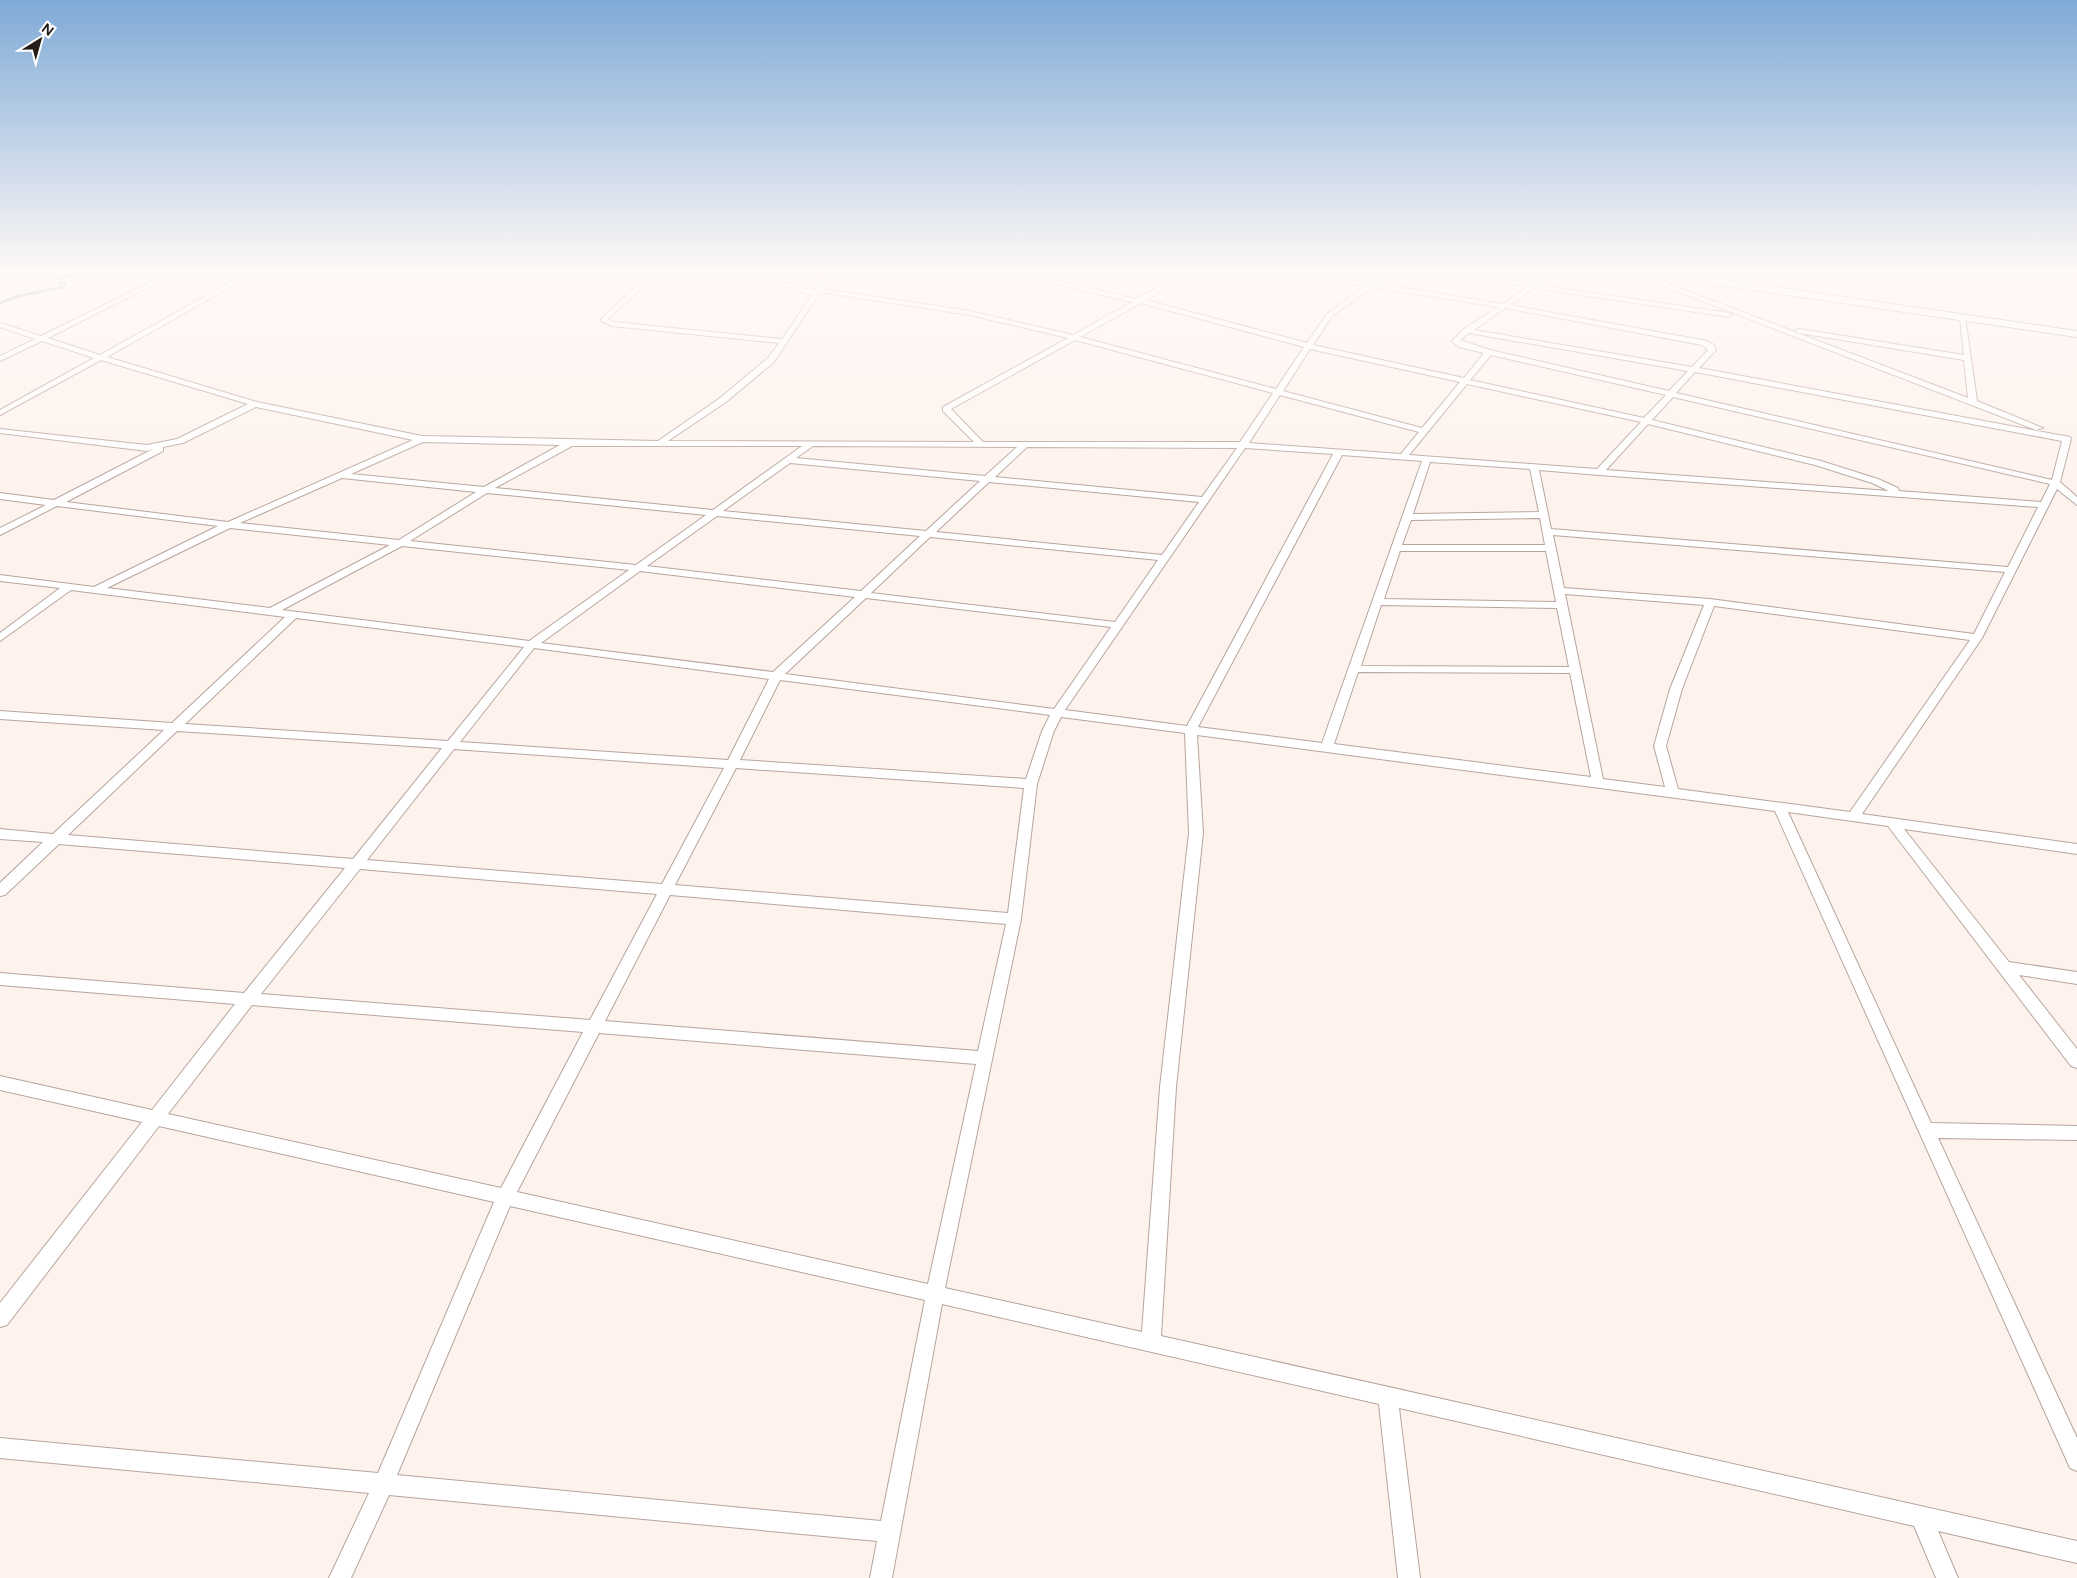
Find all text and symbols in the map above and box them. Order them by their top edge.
north arrow [15,15,65,65]
text: N [38,20,57,40]

